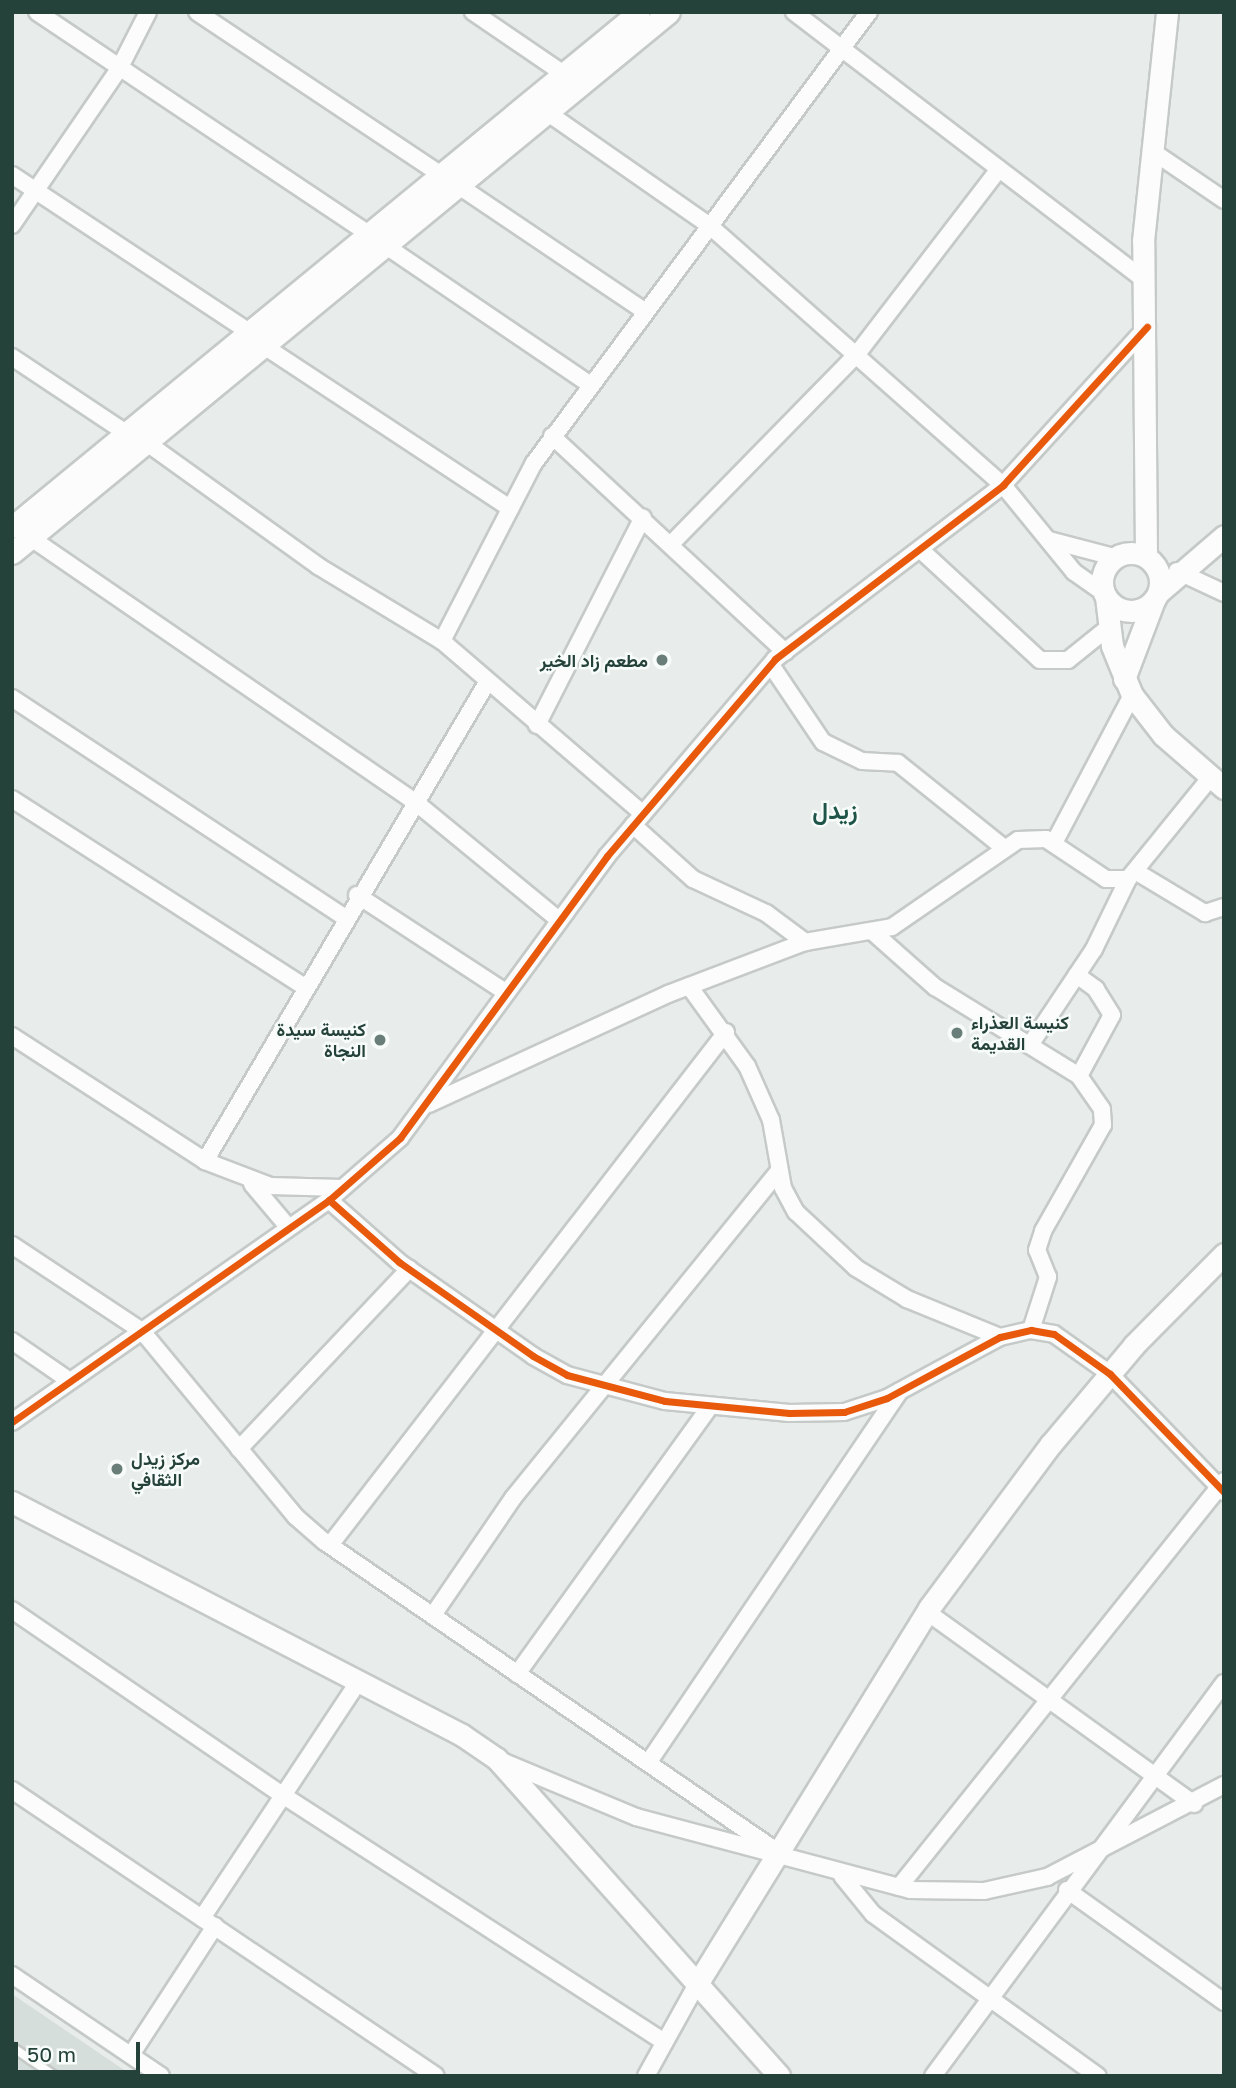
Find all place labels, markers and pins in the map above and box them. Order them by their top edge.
place label: مطعم زاد الخير [540,649,648,671]
marker: مطعم زاد الخير [654,652,670,668]
place label: كنيسة العذراء القديمة [971,1012,1069,1054]
place label: كنيسة سيدة النجاة [277,1019,366,1062]
marker: كنيسة العذراء القديمة [949,1025,965,1041]
marker: كنيسة سيدة النجاة [372,1032,388,1048]
place label: مركز زيدل الثقافي [131,1448,200,1490]
marker: مركز زيدل الثقافي [109,1461,125,1477]

